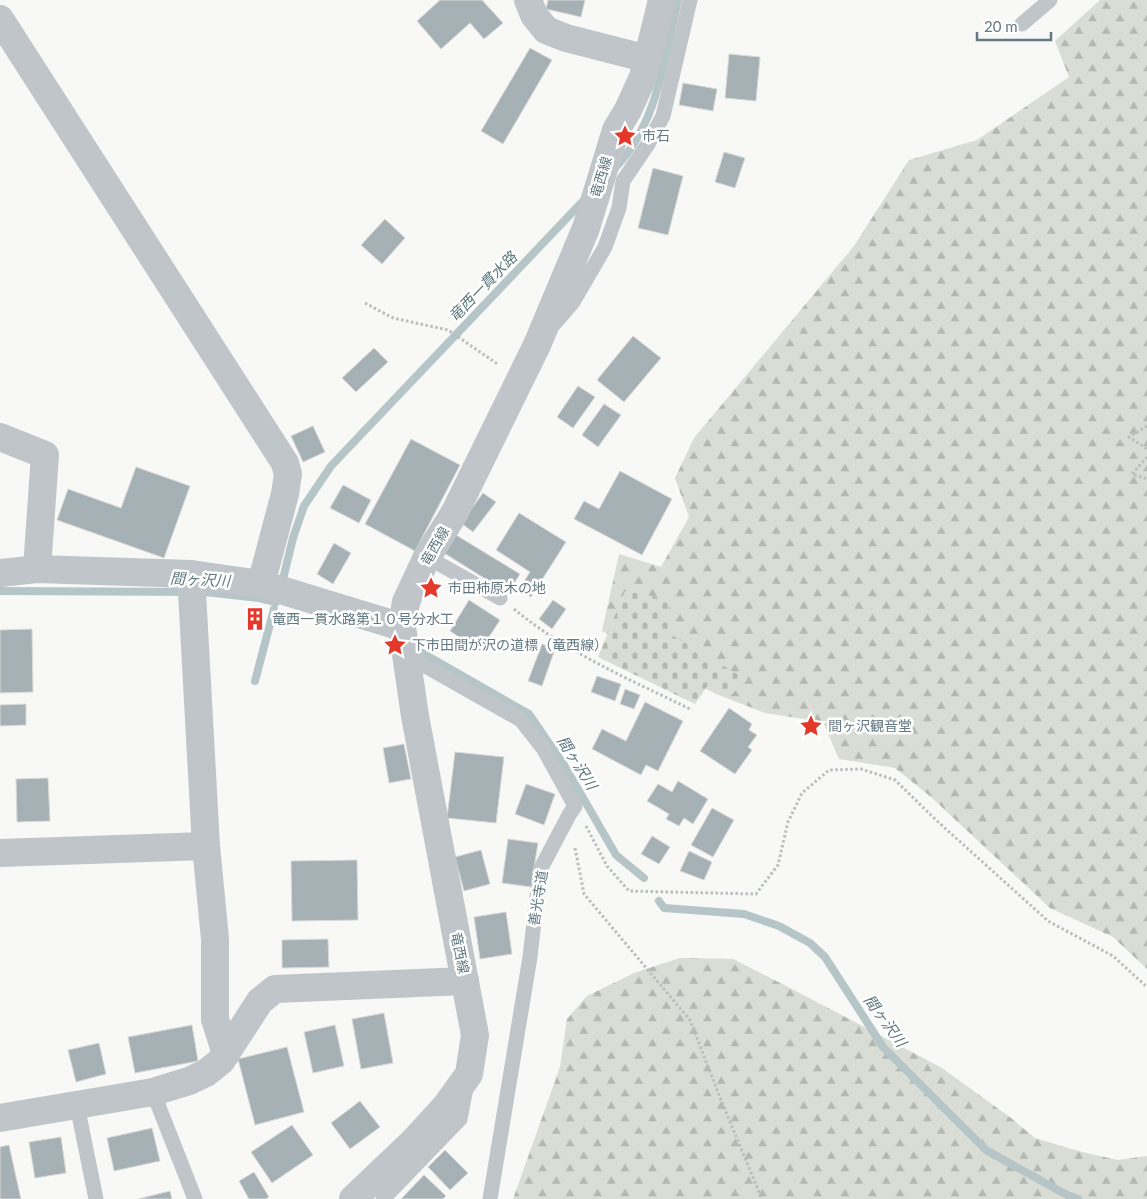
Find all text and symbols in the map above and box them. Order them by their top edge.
scale bar [977,10,1051,42]
text: 20 m [984,17,1018,35]
place icon: 市石 [612,123,638,149]
place label: 市石 [642,127,670,144]
street label: 竜西線 [586,154,615,199]
water label: 竜西一貫水路 [445,246,521,325]
street label: 竜西線 [417,523,452,568]
water label: 間ヶ沢川 [170,568,232,590]
place icon: 市田柿原木の地 [418,575,444,601]
place label: 市田柿原木の地 [448,579,546,596]
building icon: 竜西一貫水路第１０号分水工 [242,606,268,632]
place label: 竜西一貫水路第１０号分水工 [272,610,454,627]
place icon: 下市田間が沢の道標（竜西線） [382,632,408,658]
place label: 下市田間が沢の道標（竜西線） [412,636,608,653]
place icon: 間ヶ沢観音堂 [798,713,824,739]
place label: 間ヶ沢観音堂 [828,717,912,734]
water label: 間ヶ沢川 [554,732,602,794]
street label: 善光寺道 [525,869,550,927]
street label: 竜西線 [448,931,473,975]
water label: 間ヶ沢川 [861,991,912,1052]

